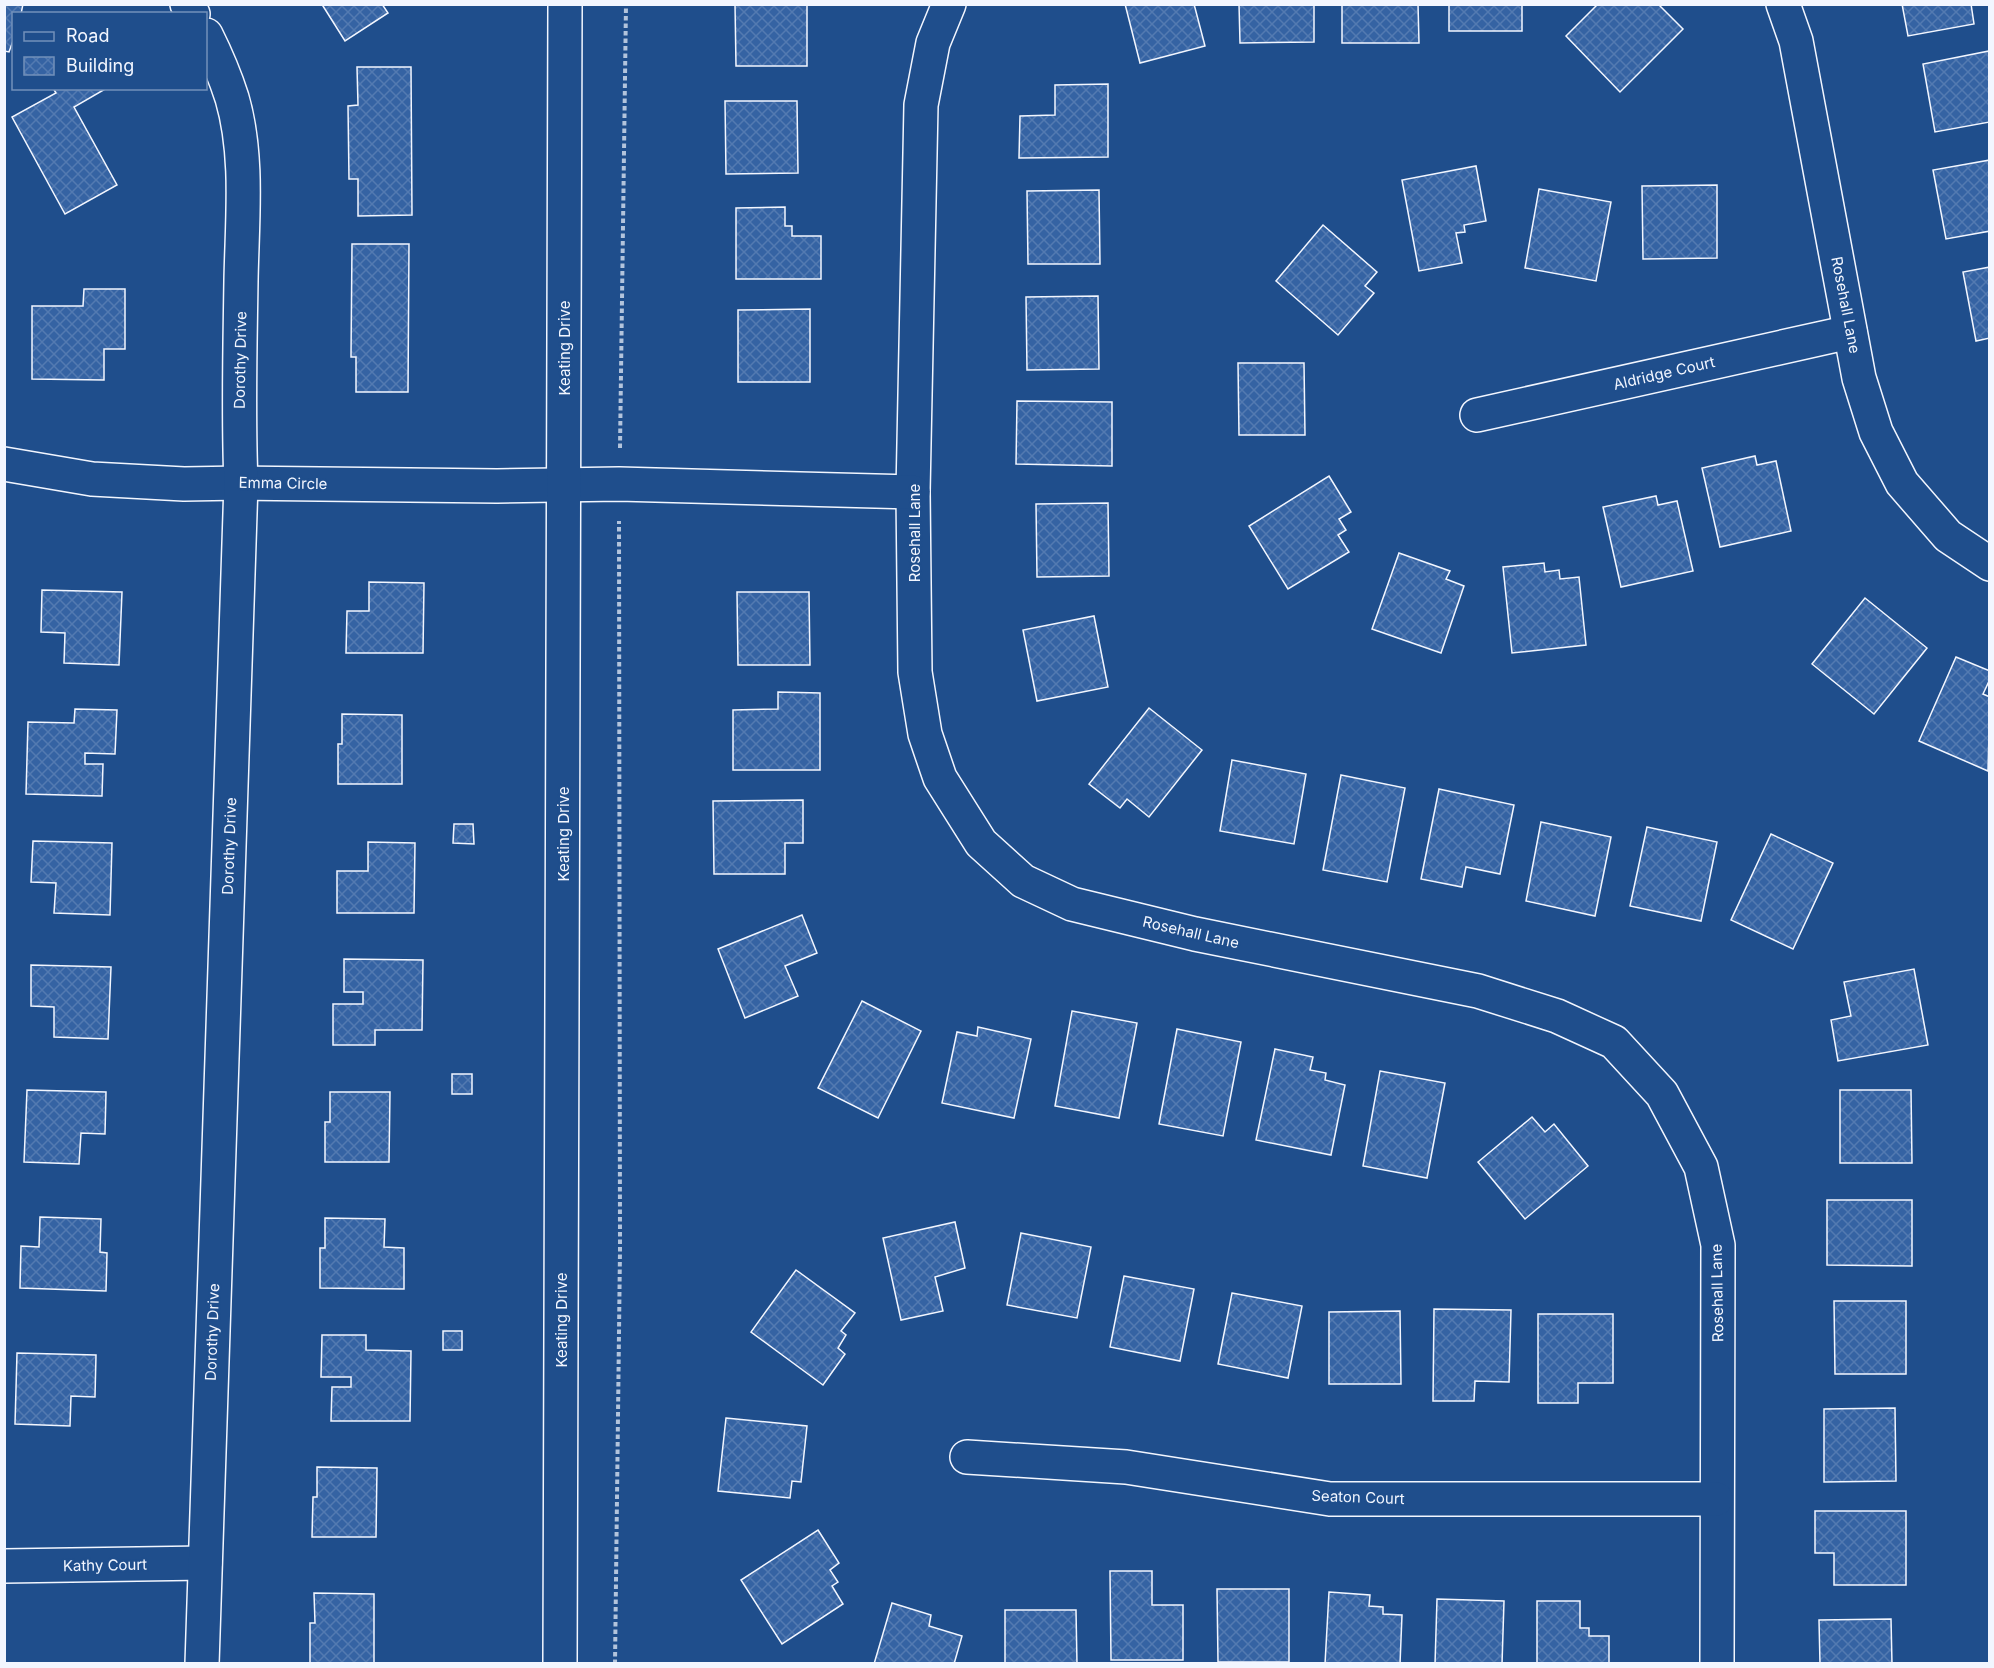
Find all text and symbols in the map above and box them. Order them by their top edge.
legend [12,12,207,90]
text: Road [66,25,109,46]
text: Building [66,55,134,76]
street label: Rosehall Lane [1827,255,1865,355]
street label: Keating Drive [555,301,574,395]
street label: Dorothy Drive [230,311,250,409]
street label: Aldridge Court [1611,352,1717,394]
street label: Emma Circle [238,473,328,493]
street label: Rosehall Lane [905,484,924,582]
street label: Keating Drive [554,787,573,881]
street label: Dorothy Drive [218,797,240,895]
street label: Rosehall Lane [1141,912,1241,952]
street label: Rosehall Lane [1707,1244,1727,1342]
street label: Keating Drive [552,1273,571,1367]
street label: Dorothy Drive [201,1283,223,1381]
street label: Seaton Court [1311,1486,1405,1508]
street label: Kathy Court [63,1555,147,1575]

